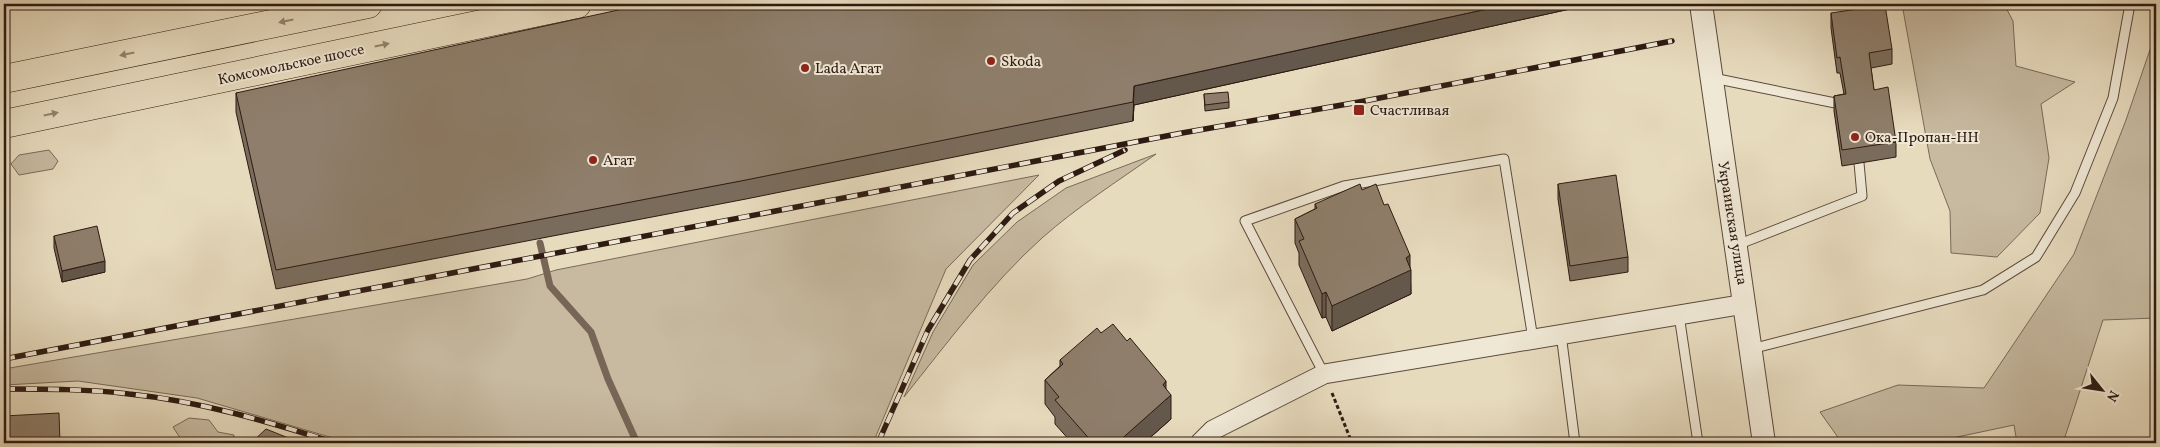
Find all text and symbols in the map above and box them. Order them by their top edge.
one-way arrow [279,17,294,25]
street label: Комсомольское шоссе [216,40,367,91]
one-way arrow [374,41,389,49]
one-way arrow [120,50,135,58]
place label: Skoda [1001,52,1041,73]
marker: Skoda [985,55,997,67]
place label: Lada Агат [815,59,882,80]
marker: Lada Агат [799,62,811,74]
place label: Счастливая [1370,101,1450,122]
marker: Счастливая [1352,103,1366,117]
one-way arrow [44,110,60,118]
place label: Ока-Пропан-НН [1865,128,1979,149]
marker: Ока-Пропан-НН [1849,131,1861,143]
place label: Агат [603,151,635,172]
marker: Агат [587,154,599,166]
street label: Украинская улица [1711,160,1752,287]
north arrow [2078,364,2128,414]
text: N [2101,387,2123,405]

